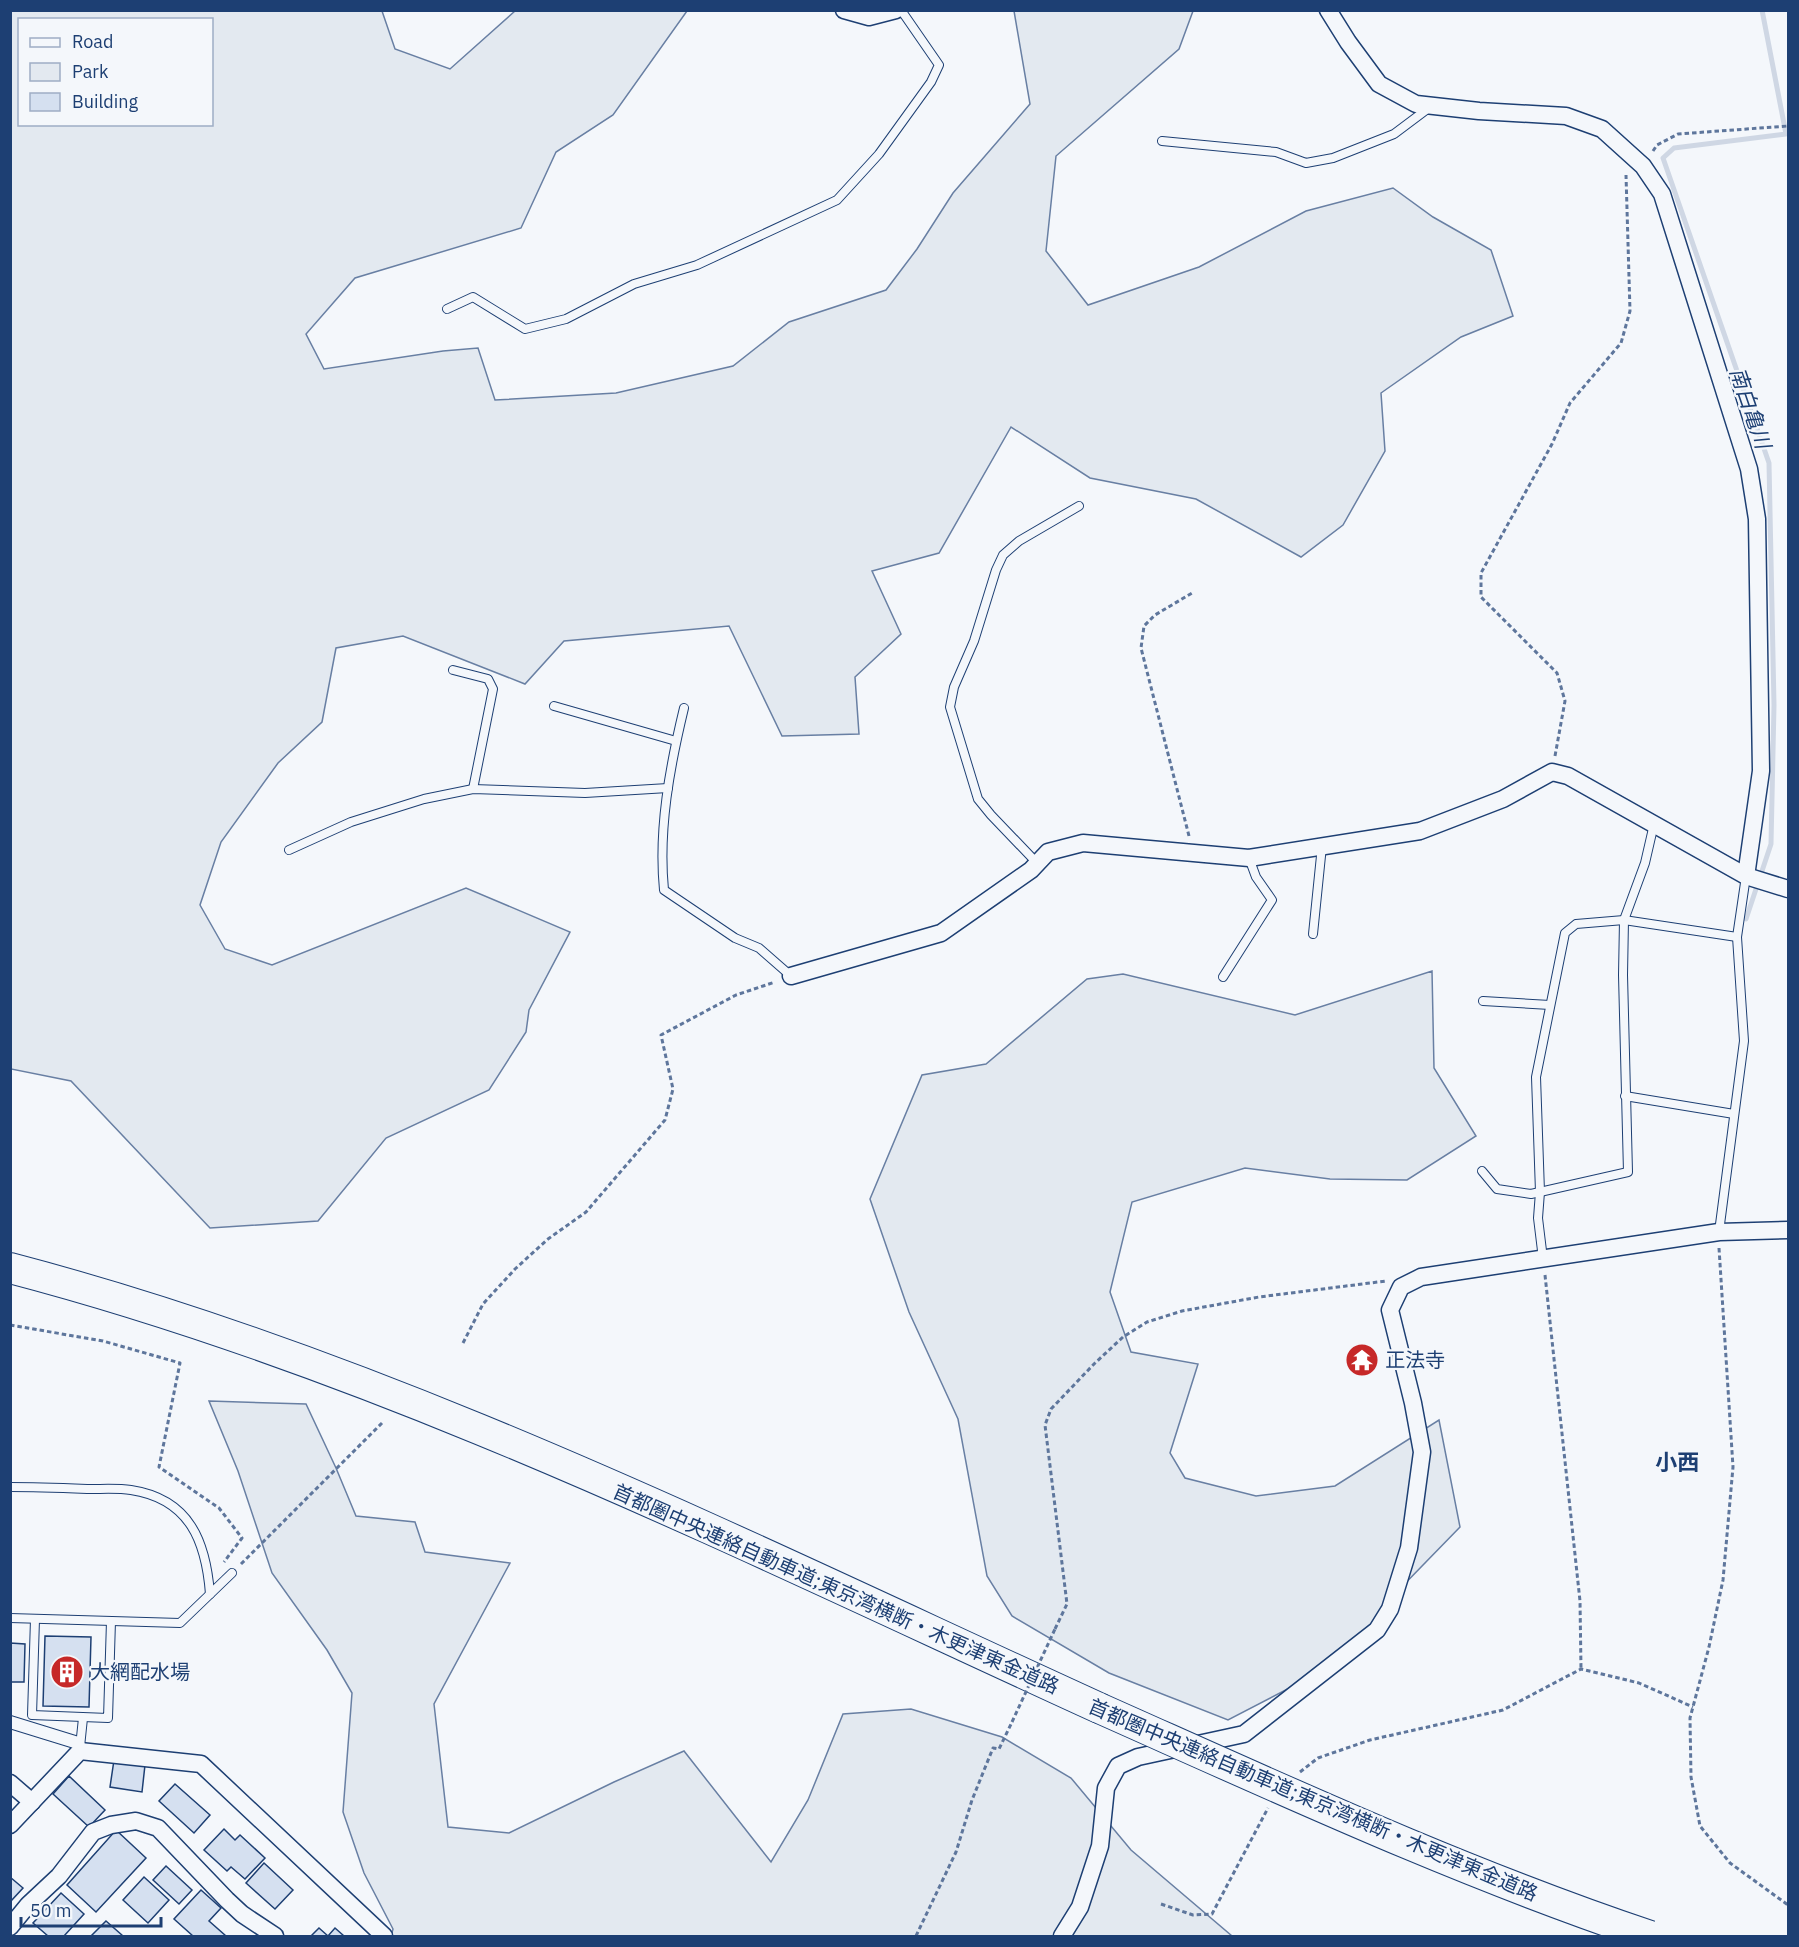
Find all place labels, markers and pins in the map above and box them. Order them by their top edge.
temple icon: 正法寺 [1344,1342,1380,1378]
place label: 正法寺 [1385,1346,1445,1373]
building icon: 大網配水場 [49,1654,85,1690]
place label: 大網配水場 [90,1658,190,1685]

